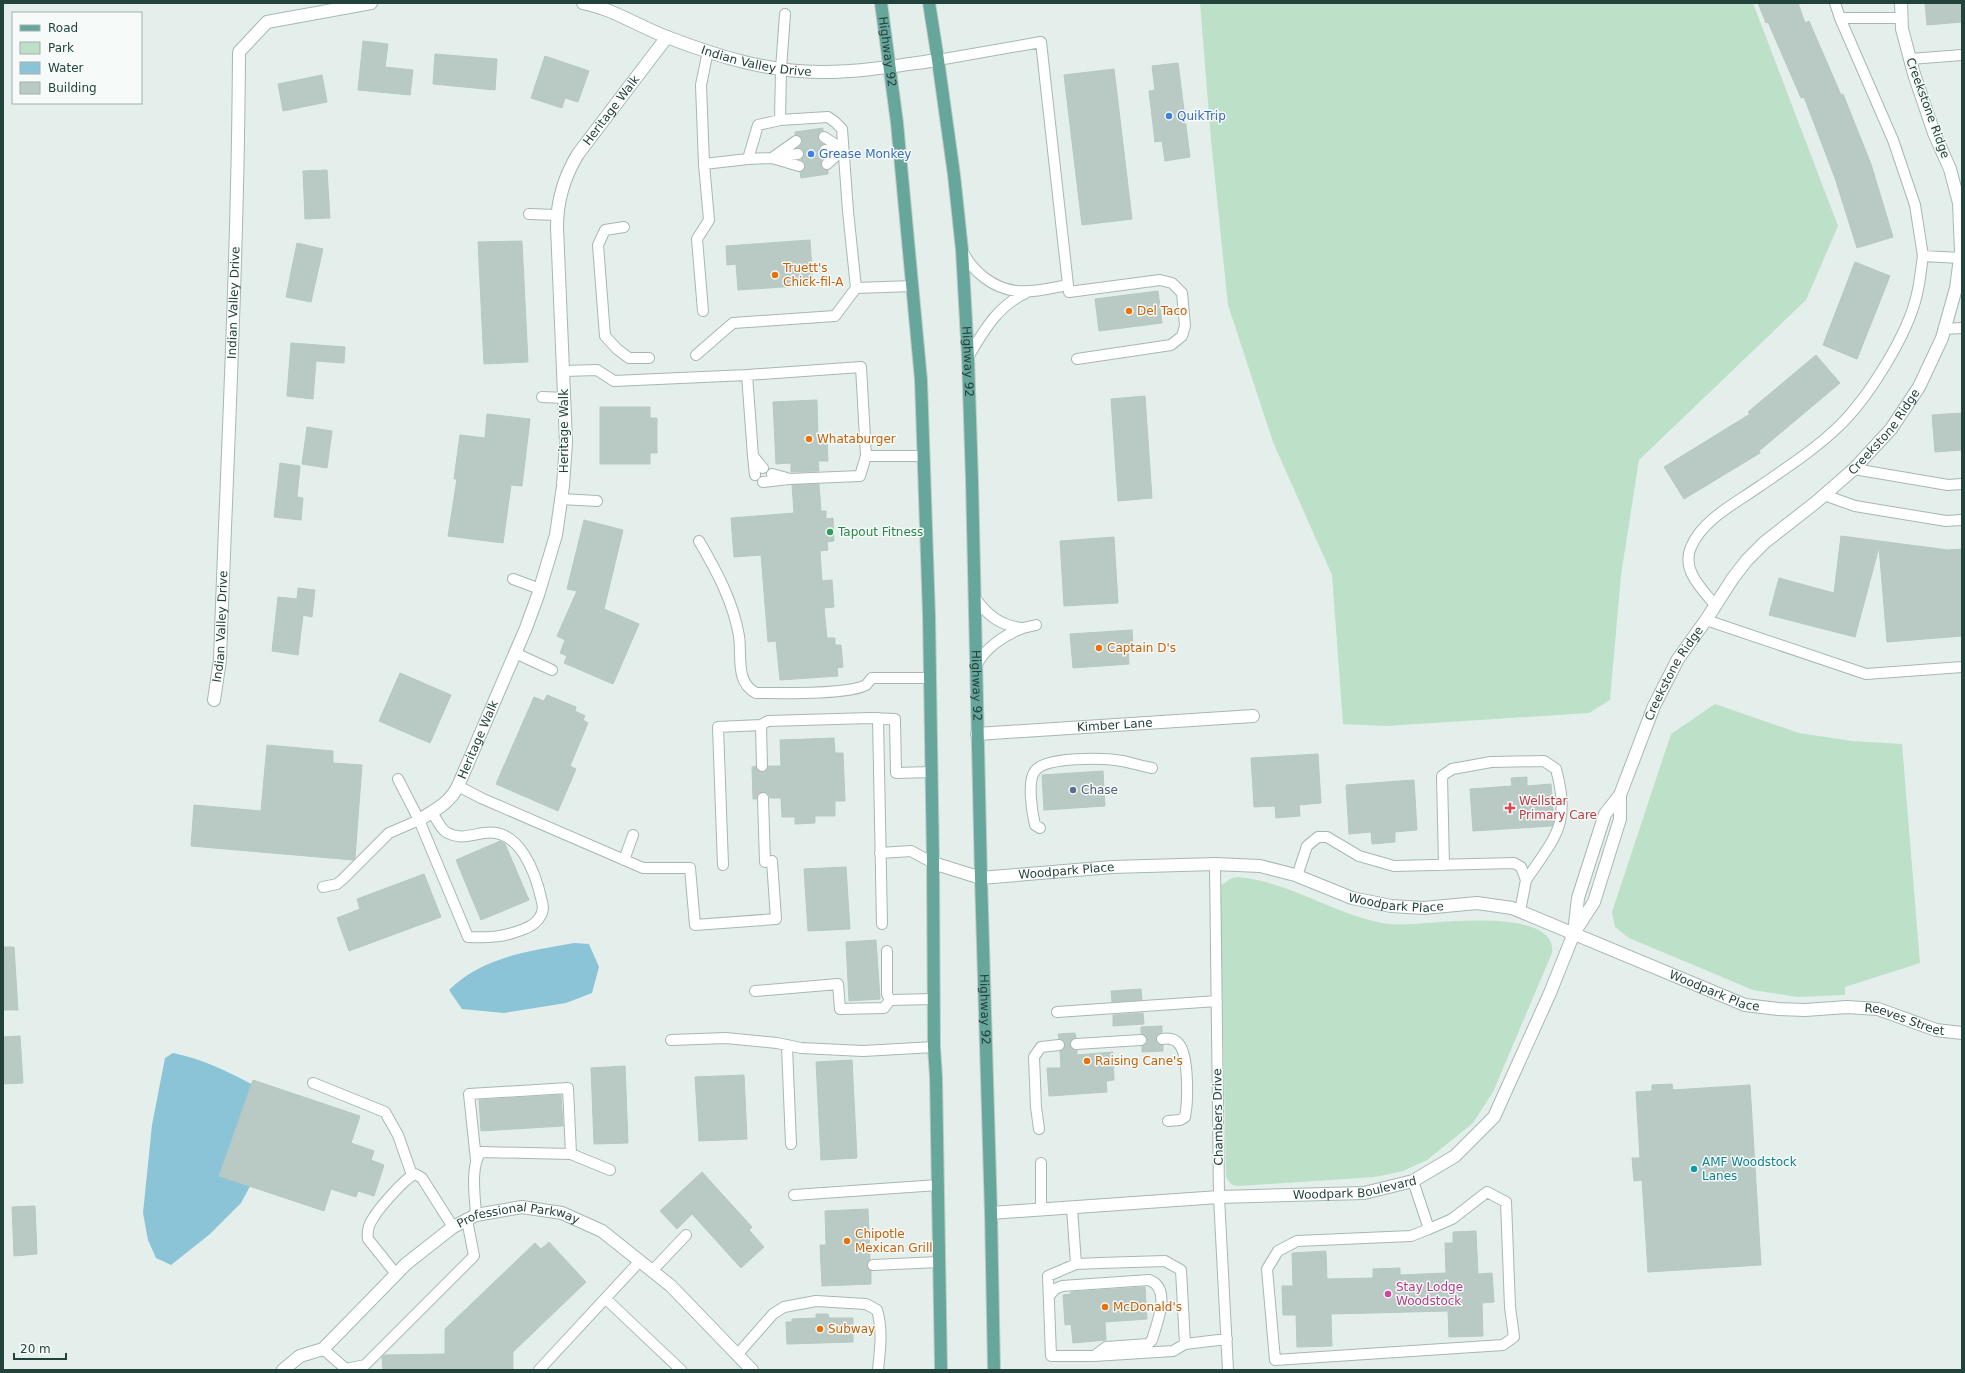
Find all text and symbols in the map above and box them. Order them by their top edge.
legend [12,12,142,104]
street label: Highway 92 [876,15,899,88]
text: Road [48,21,78,35]
text: Park [48,41,74,55]
street label: Indian Valley Drive [699,43,812,79]
street label: Creekstone Ridge [1903,56,1953,160]
text: Water [48,61,84,75]
street label: Heritage Walk [580,72,642,148]
text: Building [48,81,97,95]
place label: QuikTrip [1177,109,1226,123]
marker: QuikTrip [1164,111,1174,121]
place label: Grease Monkey [819,147,911,161]
marker: Grease Monkey [806,149,816,159]
street label: Indian Valley Drive [225,246,242,359]
place label: Truett's Chick-fil-A [782,261,844,289]
marker: Truett's Chick-fil-A [770,270,780,280]
place label: Del Taco [1137,304,1187,318]
marker: Del Taco [1124,306,1134,316]
street label: Highway 92 [959,326,976,397]
street label: Creekstone Ridge [1845,386,1923,478]
street label: Heritage Walk [557,389,571,473]
place label: Whataburger [817,432,896,446]
marker: Whataburger [804,434,814,444]
place label: Tapout Fitness [837,525,923,539]
marker: Tapout Fitness [825,527,835,537]
street label: Indian Valley Drive [210,570,230,684]
street label: Creekstone Ridge [1642,624,1706,723]
place label: Captain D's [1107,641,1176,655]
marker: Captain D's [1094,643,1104,653]
street label: Highway 92 [969,650,984,721]
street label: Heritage Walk [455,698,501,781]
street label: Kimber Lane [1076,716,1153,734]
place label: Chase [1081,783,1118,797]
marker: Chase [1068,785,1078,795]
place label: Wellstar Primary Care [1519,794,1597,822]
marker: Wellstar Primary Care [1504,802,1516,814]
street label: Woodpark Place [1018,860,1115,882]
street label: Woodpark Place [1347,890,1444,915]
street label: Woodpark Place [1667,967,1761,1014]
street label: Highway 92 [977,974,993,1045]
street label: Reeves Street [1864,1001,1945,1038]
place label: Raising Cane's [1095,1054,1183,1068]
marker: Raising Cane's [1082,1056,1092,1066]
street label: Chambers Drive [1210,1068,1226,1166]
place label: AMF Woodstock Lanes [1702,1155,1797,1183]
marker: AMF Woodstock Lanes [1689,1164,1699,1174]
street label: Woodpark Boulevard [1293,1173,1418,1202]
street label: Professional Parkway [454,1200,582,1231]
place label: Chipotle Mexican Grill [855,1227,933,1255]
marker: Chipotle Mexican Grill [842,1236,852,1246]
place label: Stay Lodge Woodstock [1396,1280,1463,1308]
marker: Stay Lodge Woodstock [1383,1289,1393,1299]
place label: McDonald's [1113,1300,1182,1314]
marker: McDonald's [1100,1302,1110,1312]
place label: Subway [828,1322,875,1336]
marker: Subway [815,1324,825,1334]
scale bar [14,1335,66,1361]
text: 20 m [20,1342,51,1356]

